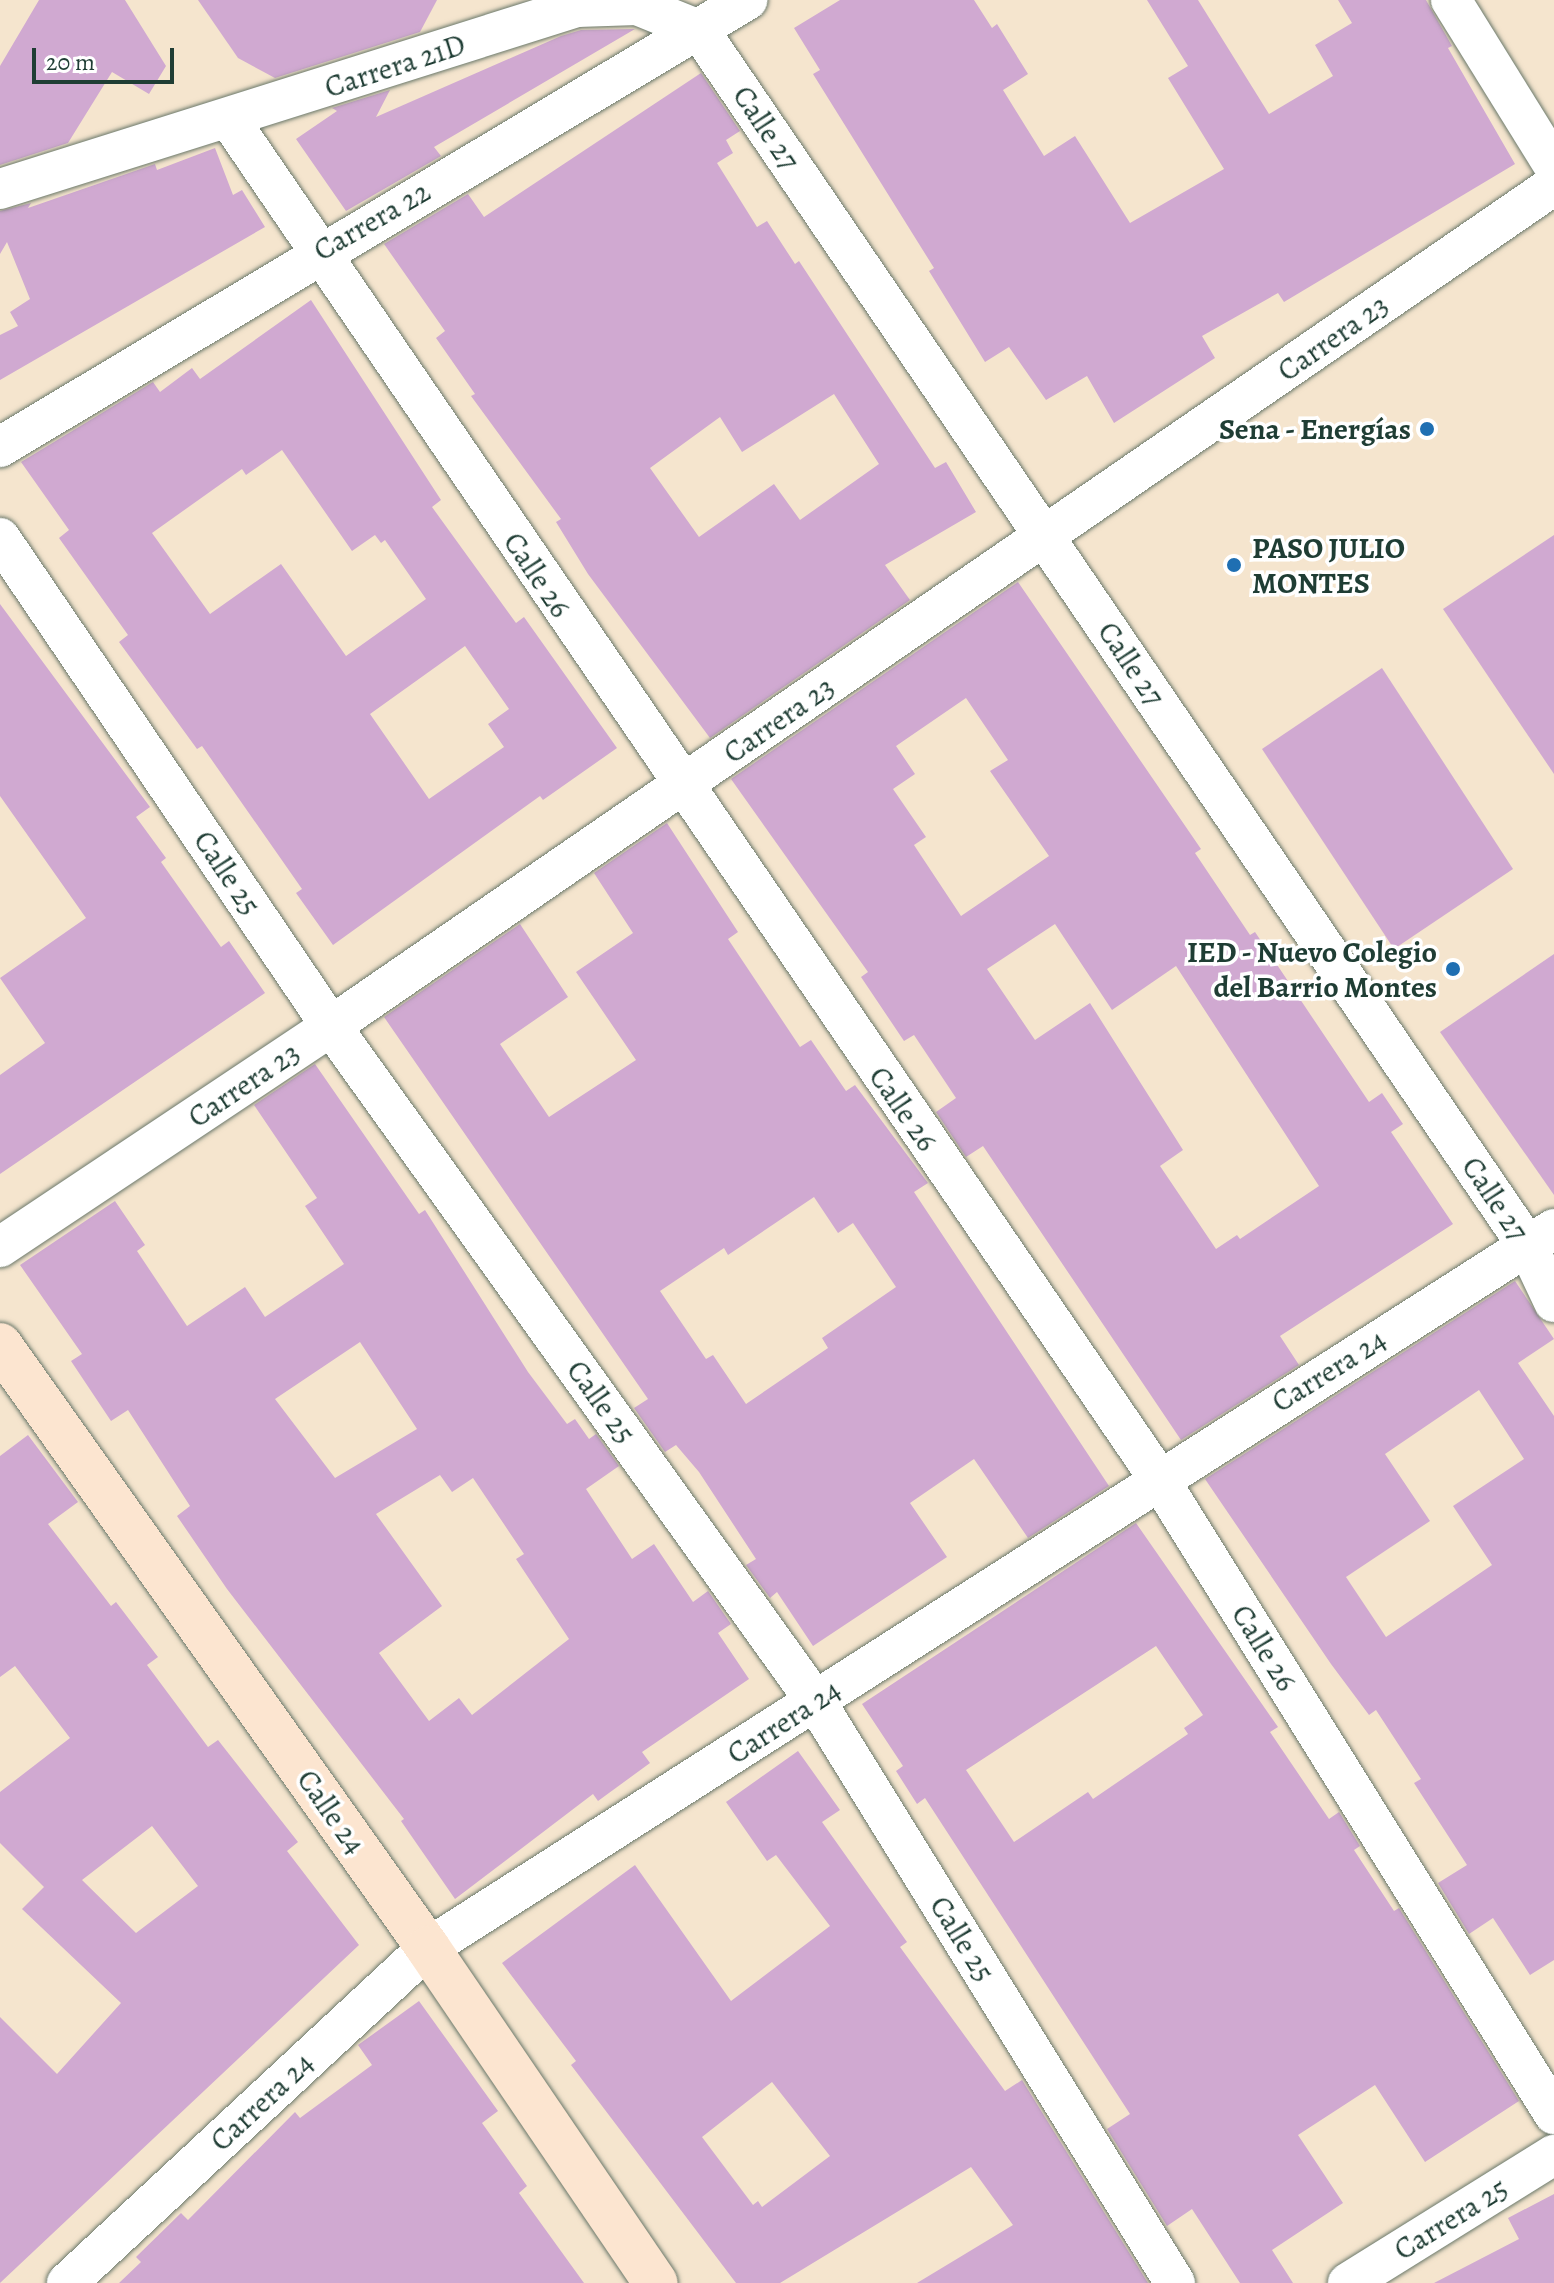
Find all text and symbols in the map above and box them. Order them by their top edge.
street label: Carrera 21D [320,26,470,106]
scale bar [36,32,178,82]
text: 20 m [46,46,95,78]
street label: Calle 27 [725,79,807,177]
street label: Carrera 22 [307,173,437,269]
street label: Carrera 23 [1271,287,1395,389]
place label: Sena - Energías [1218,411,1411,447]
marker: Sena - Energías [1418,420,1436,438]
street label: Calle 26 [496,526,578,624]
place label: PASO JULIO MONTES [1252,530,1405,600]
marker: PASO JULIO MONTES [1223,554,1245,576]
street label: Calle 27 [1090,615,1172,713]
street label: Carrera 23 [717,669,841,771]
street label: Calle 25 [186,824,268,922]
place label: IED - Nuevo Colegio del Barrio Montes [1186,934,1437,1004]
marker: IED - Nuevo Colegio del Barrio Montes [1444,960,1462,978]
street label: Carrera 23 [181,1035,307,1135]
street label: Calle 26 [861,1060,945,1158]
street label: Calle 27 [1454,1150,1536,1248]
street label: Carrera 24 [1265,1322,1393,1420]
street label: Calle 25 [559,1353,643,1451]
street label: Calle 26 [1224,1598,1304,1698]
street label: Carrera 24 [721,1672,847,1772]
street label: Calle 24 [289,1763,373,1861]
street label: Calle 25 [922,1890,1002,1988]
street label: Carrera 24 [203,2045,321,2159]
street label: Carrera 25 [1388,2170,1514,2268]

